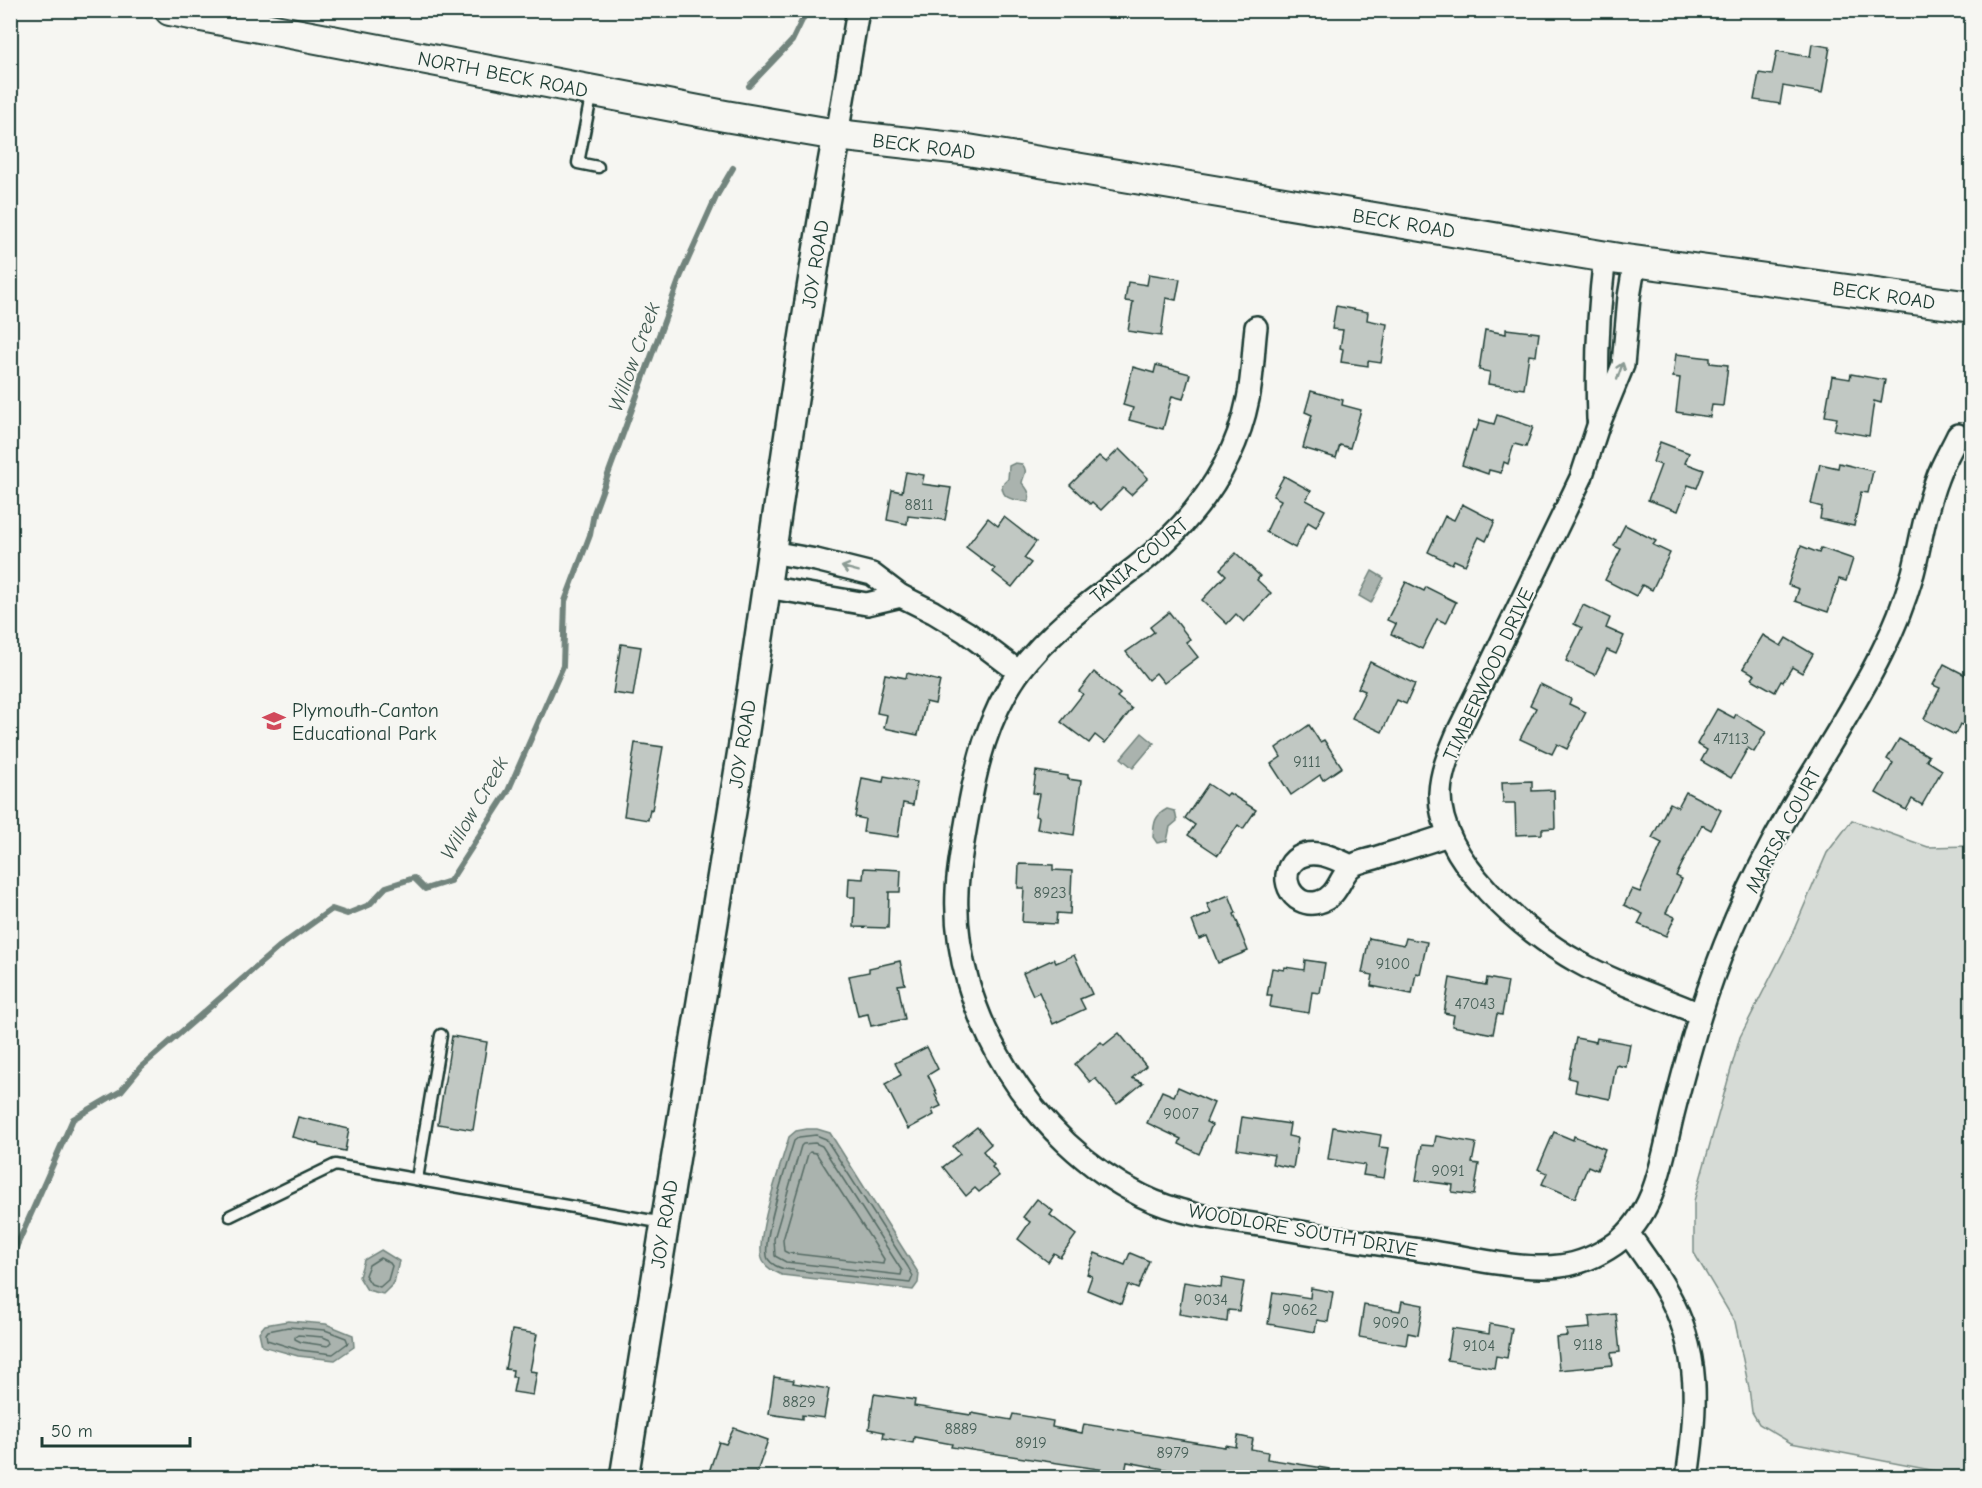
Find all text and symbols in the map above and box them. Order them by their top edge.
street label: NORTH BECK ROAD [416,47,590,102]
street label: BECK ROAD [871,129,977,164]
street label: BECK ROAD [1351,204,1457,243]
street label: JOY ROAD [797,218,834,310]
street label: BECK ROAD [1831,277,1937,314]
water label: Willow Creek [603,298,665,415]
one-way arrow [1616,363,1627,381]
house number: 8811 [904,496,934,514]
street label: TANIA COURT [1086,512,1193,608]
one-way arrow [841,562,860,574]
street label: TIMBERWOOD DRIVE [1438,584,1539,764]
street label: JOY ROAD [724,698,761,790]
place label: Plymouth-Canton Educational Park [292,699,439,745]
school or university icon: Plymouth-Canton Educational Park [261,708,287,734]
house number: 47113 [1713,730,1749,748]
water label: Willow Creek [435,752,513,864]
house number: 9111 [1293,753,1321,771]
street label: MARISA COURT [1741,763,1826,897]
house number: 8923 [1033,884,1067,902]
house number: 9100 [1376,955,1410,973]
house number: 47043 [1455,995,1495,1013]
house number: 9007 [1163,1105,1199,1123]
house number: 9091 [1431,1162,1465,1180]
street label: JOY ROAD [646,1178,683,1270]
street label: WOODLORE SOUTH DRIVE [1187,1199,1419,1262]
house number: 9034 [1194,1291,1228,1309]
house number: 9062 [1282,1301,1318,1319]
house number: 9090 [1373,1314,1409,1332]
house number: 9118 [1573,1336,1603,1354]
house number: 9104 [1463,1337,1495,1355]
house number: 8829 [782,1393,816,1411]
scale bar [42,1410,190,1448]
house number: 8889 [944,1420,978,1438]
text: 50 m [51,1421,93,1442]
house number: 8919 [1015,1434,1047,1452]
house number: 8979 [1157,1444,1189,1462]

